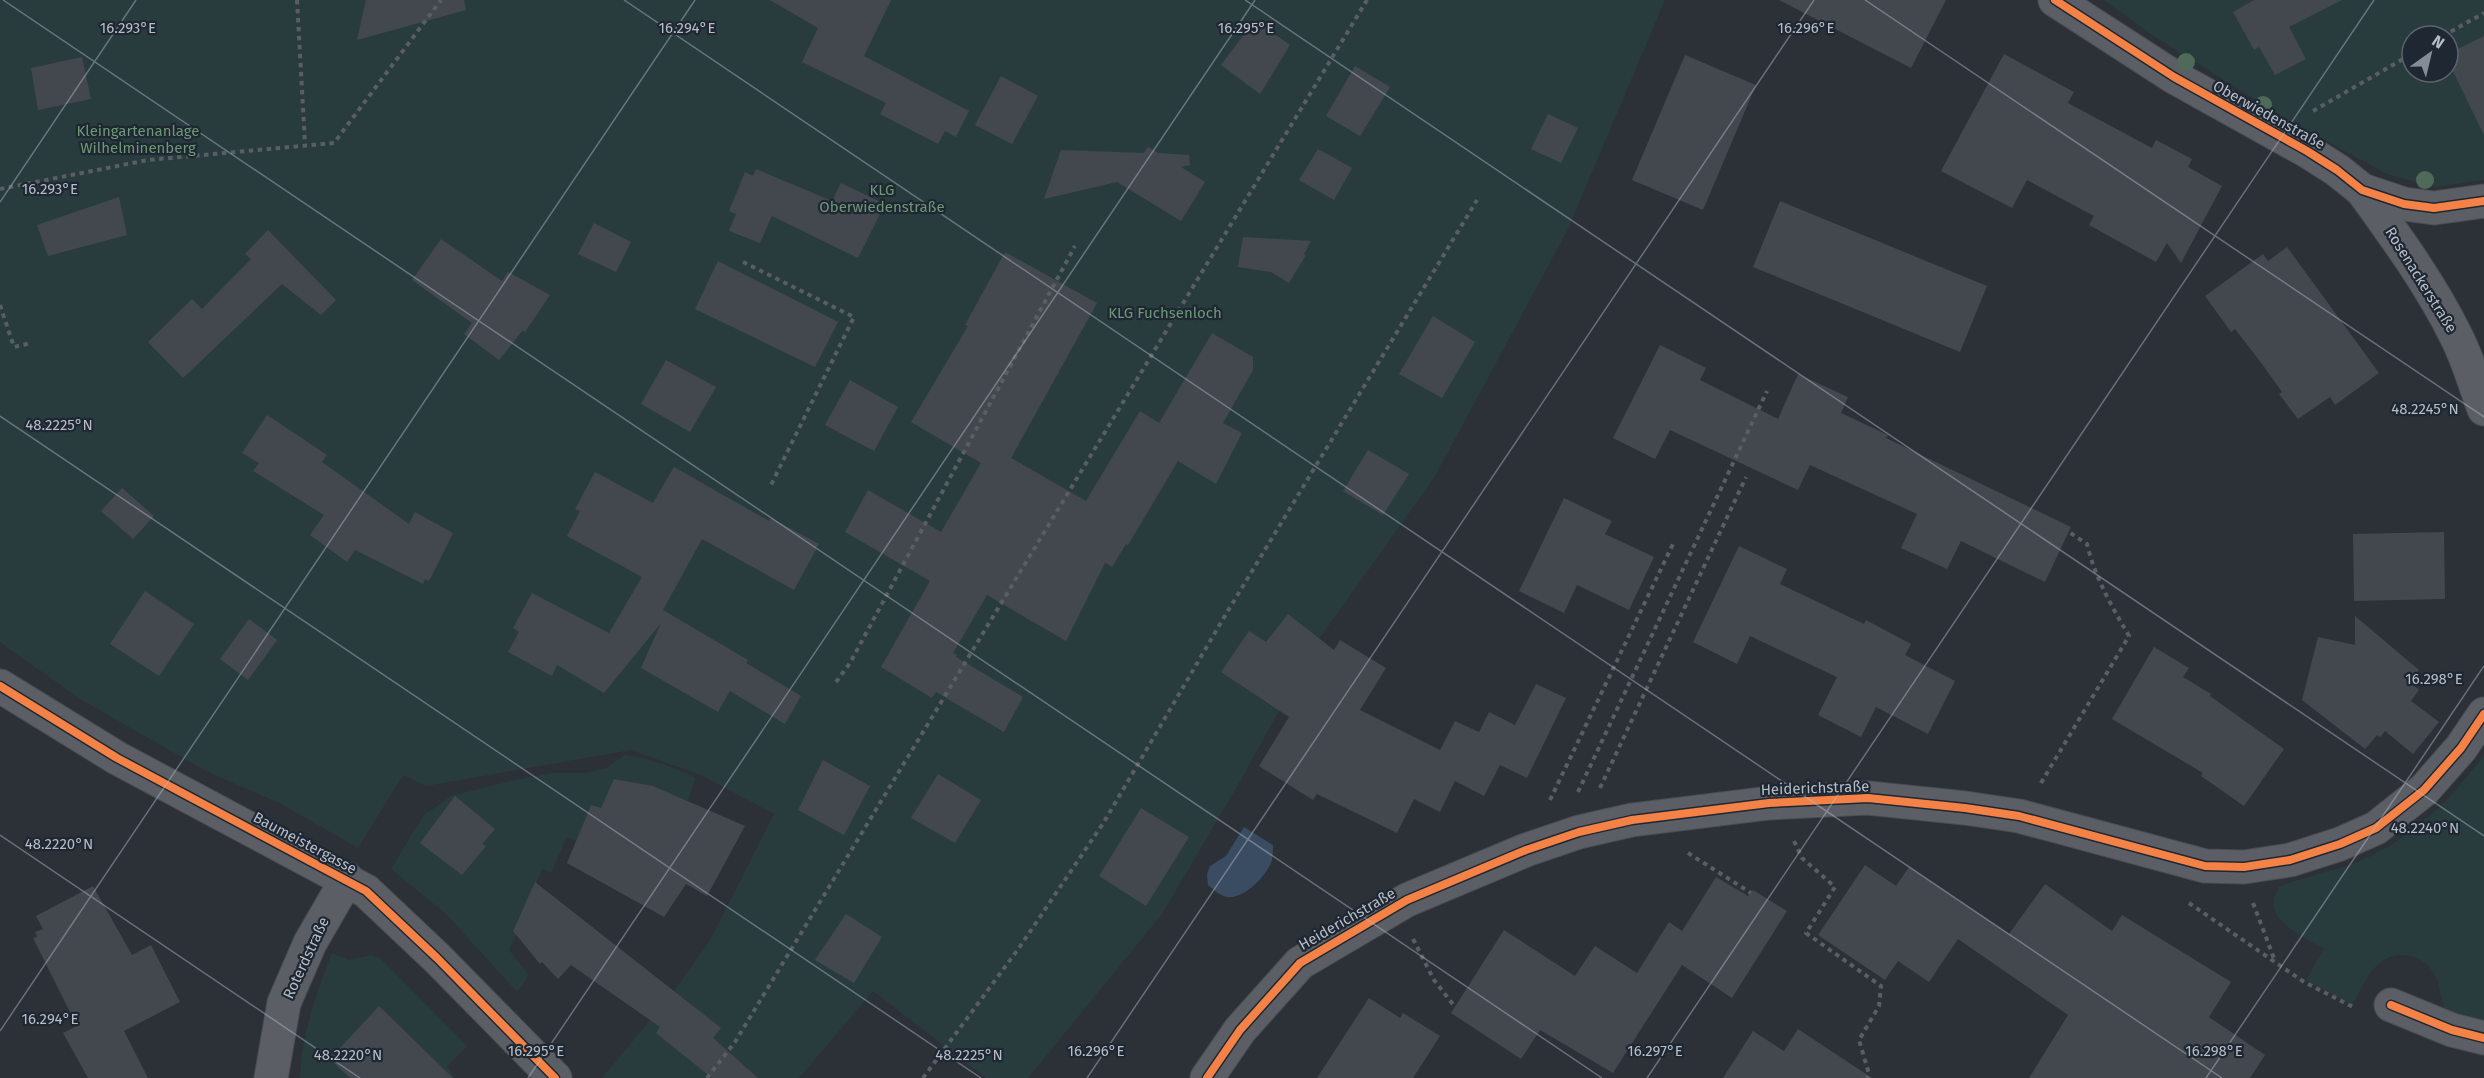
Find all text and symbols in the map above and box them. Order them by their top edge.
text: 16.293°E [100,19,156,37]
text: 16.294°E [659,19,715,37]
text: 16.295°E [1218,19,1274,37]
text: 16.296°E [1778,19,1834,37]
north arrow [2400,24,2460,84]
text: N [2428,31,2448,53]
street label: Oberwiedenstraße [2210,77,2328,153]
park label: Kleingartenanlage Wilhelminenberg [77,122,200,157]
text: 16.293°E [22,180,78,198]
park label: KLG Oberwiedenstraße [819,181,945,216]
street label: Rosenackerstraße [2381,224,2461,336]
park label: KLG Fuchsenloch [1108,304,1222,322]
text: 48.2245°N [2391,400,2459,418]
text: 48.2225°N [25,416,93,434]
text: 16.298°E [2405,670,2463,688]
street label: Heiderichstraße [1760,777,1870,799]
street label: Baumeistergasse [250,808,360,878]
text: 48.2240°N [2391,819,2459,837]
text: 48.2220°N [25,835,93,853]
street label: Heiderichstraße [1295,884,1399,954]
street label: Roterdstraße [279,914,333,1002]
text: 16.294°E [22,1010,78,1028]
text: 16.295°E [508,1042,564,1060]
text: 16.296°E [1068,1042,1124,1060]
text: 16.297°E [1627,1042,1683,1060]
text: 16.298°E [2185,1042,2243,1060]
text: 48.2220°N [314,1046,382,1064]
text: 48.2225°N [935,1046,1003,1064]

